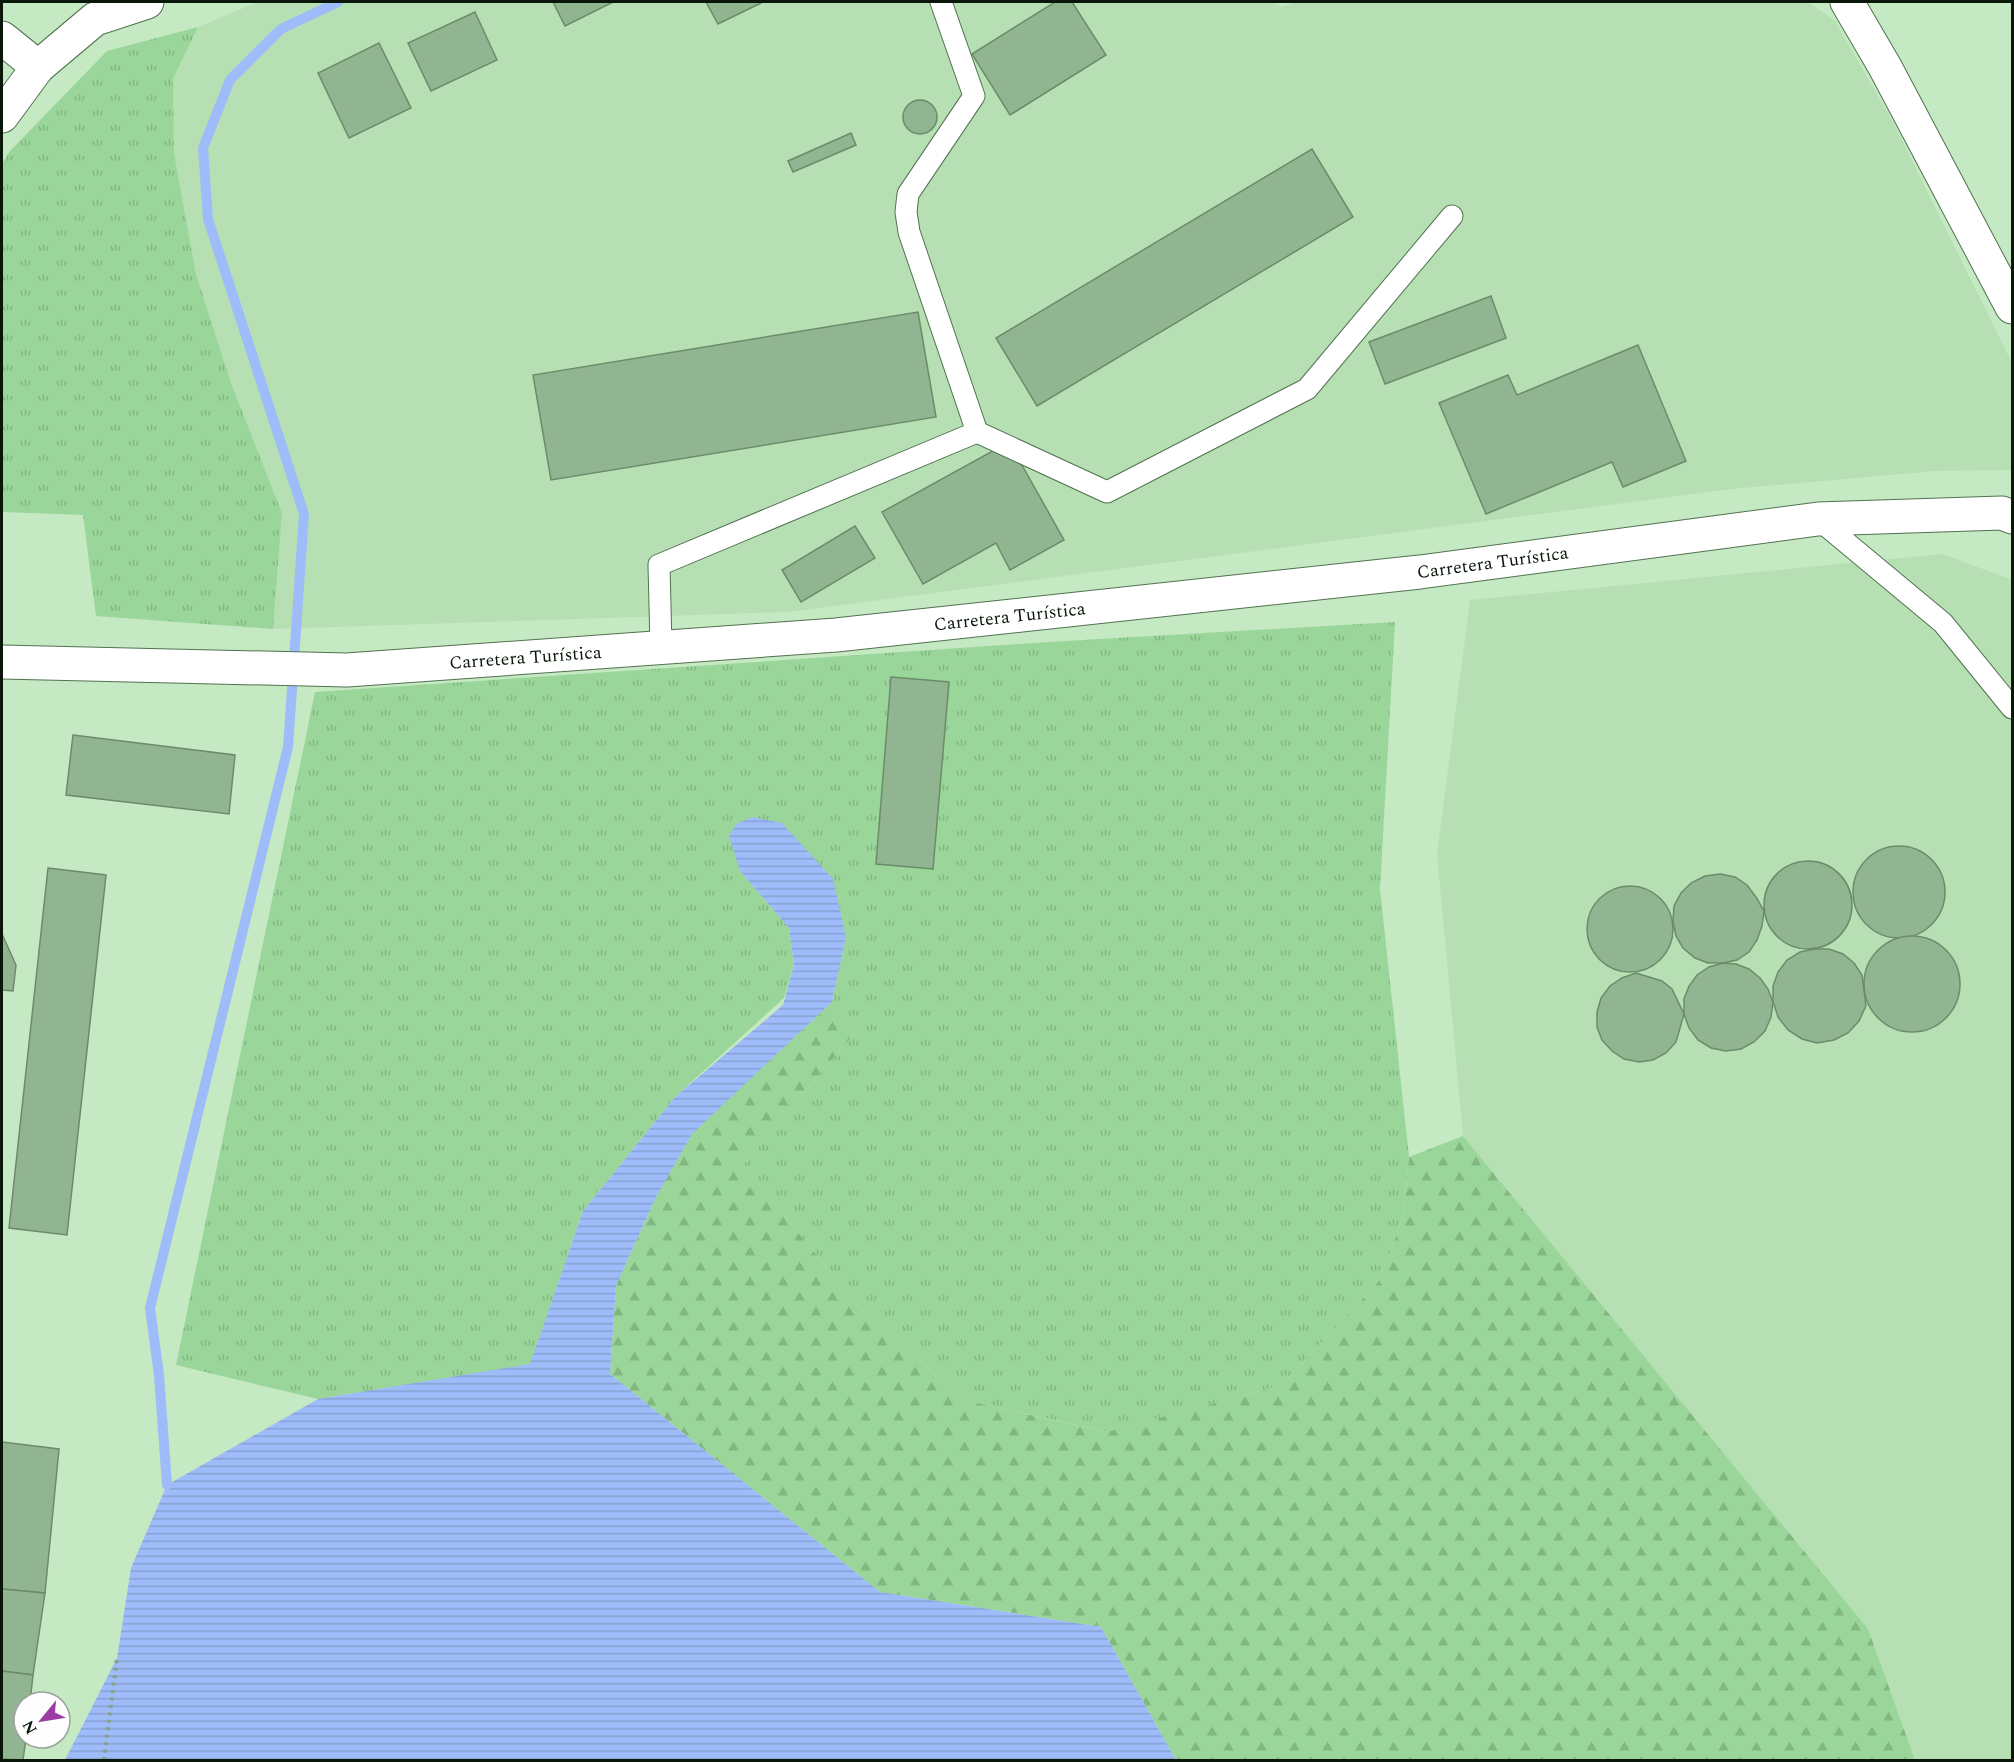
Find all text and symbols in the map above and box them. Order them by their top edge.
street label: Carretera Turística [1415,539,1570,586]
street label: Carretera Turística [932,595,1087,638]
street label: Carretera Turística [448,638,603,676]
north arrow [12,1690,72,1750]
text: N [16,1715,44,1739]

